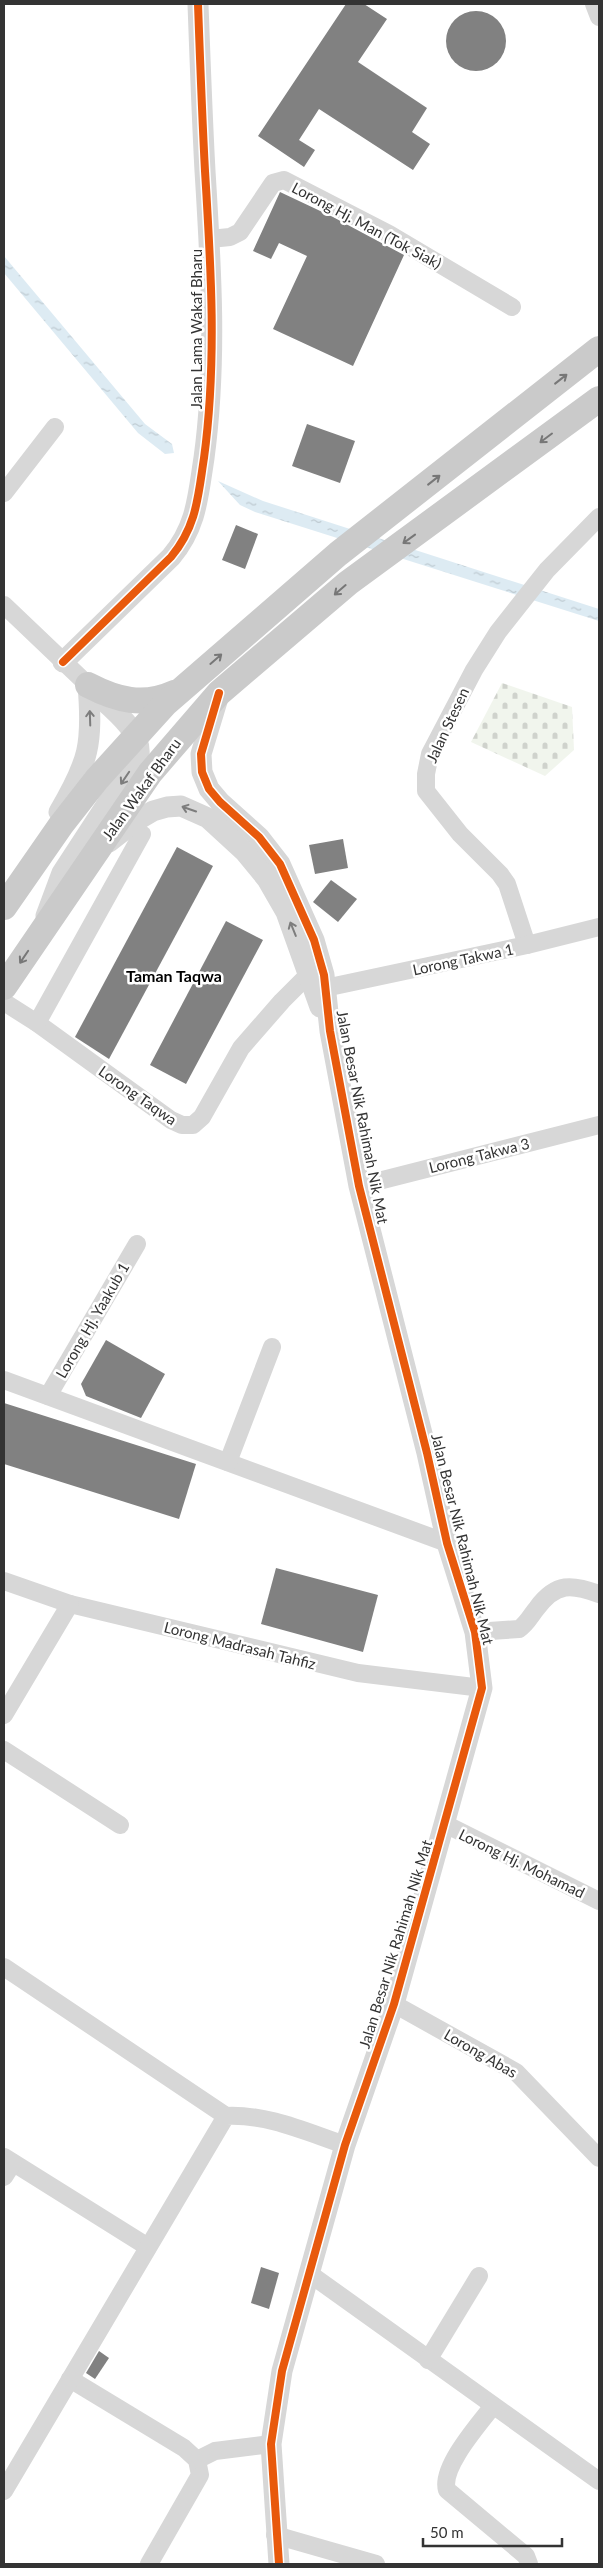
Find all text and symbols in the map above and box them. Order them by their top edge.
street label: Lorong Hj. Man (Tok Siak) [289,178,445,272]
street label: Jalan Lama Wakaf Bharu [187,249,205,409]
one-way arrow [554,374,567,385]
one-way arrow [540,433,553,444]
one-way arrow [427,475,440,486]
one-way arrow [402,534,416,544]
one-way arrow [333,585,346,596]
one-way arrow [210,653,223,664]
street label: Jalan Stesen [422,685,472,765]
one-way arrow [86,710,95,726]
street label: Jalan Wakaf Bharu [98,735,184,843]
one-way arrow [120,771,130,785]
one-way arrow [182,804,198,813]
one-way arrow [288,922,297,937]
street label: Lorong Takwa 1 [411,940,515,978]
one-way arrow [19,950,29,964]
district label: Taman Taqwa [126,966,222,985]
street label: Jalan Besar Nik Rahimah Nik Mat [333,1009,393,1226]
street label: Lorong Taqwa [96,1062,180,1128]
street label: Lorong Takwa 3 [427,1134,531,1176]
street label: Lorong Hj. Yaakub 1 [52,1259,132,1381]
street label: Jalan Besar Nik Rahimah Nik Mat [428,1432,498,1647]
street label: Lorong Madrasah Tahfiz [162,1617,318,1673]
street label: Lorong Hj. Mohamad [456,1825,588,1901]
street label: Jalan Besar Nik Rahimah Nik Mat [355,1837,436,2050]
street label: Lorong Abas [441,2025,521,2081]
scale bar [423,2516,562,2548]
text: 50 m [430,2523,464,2541]

